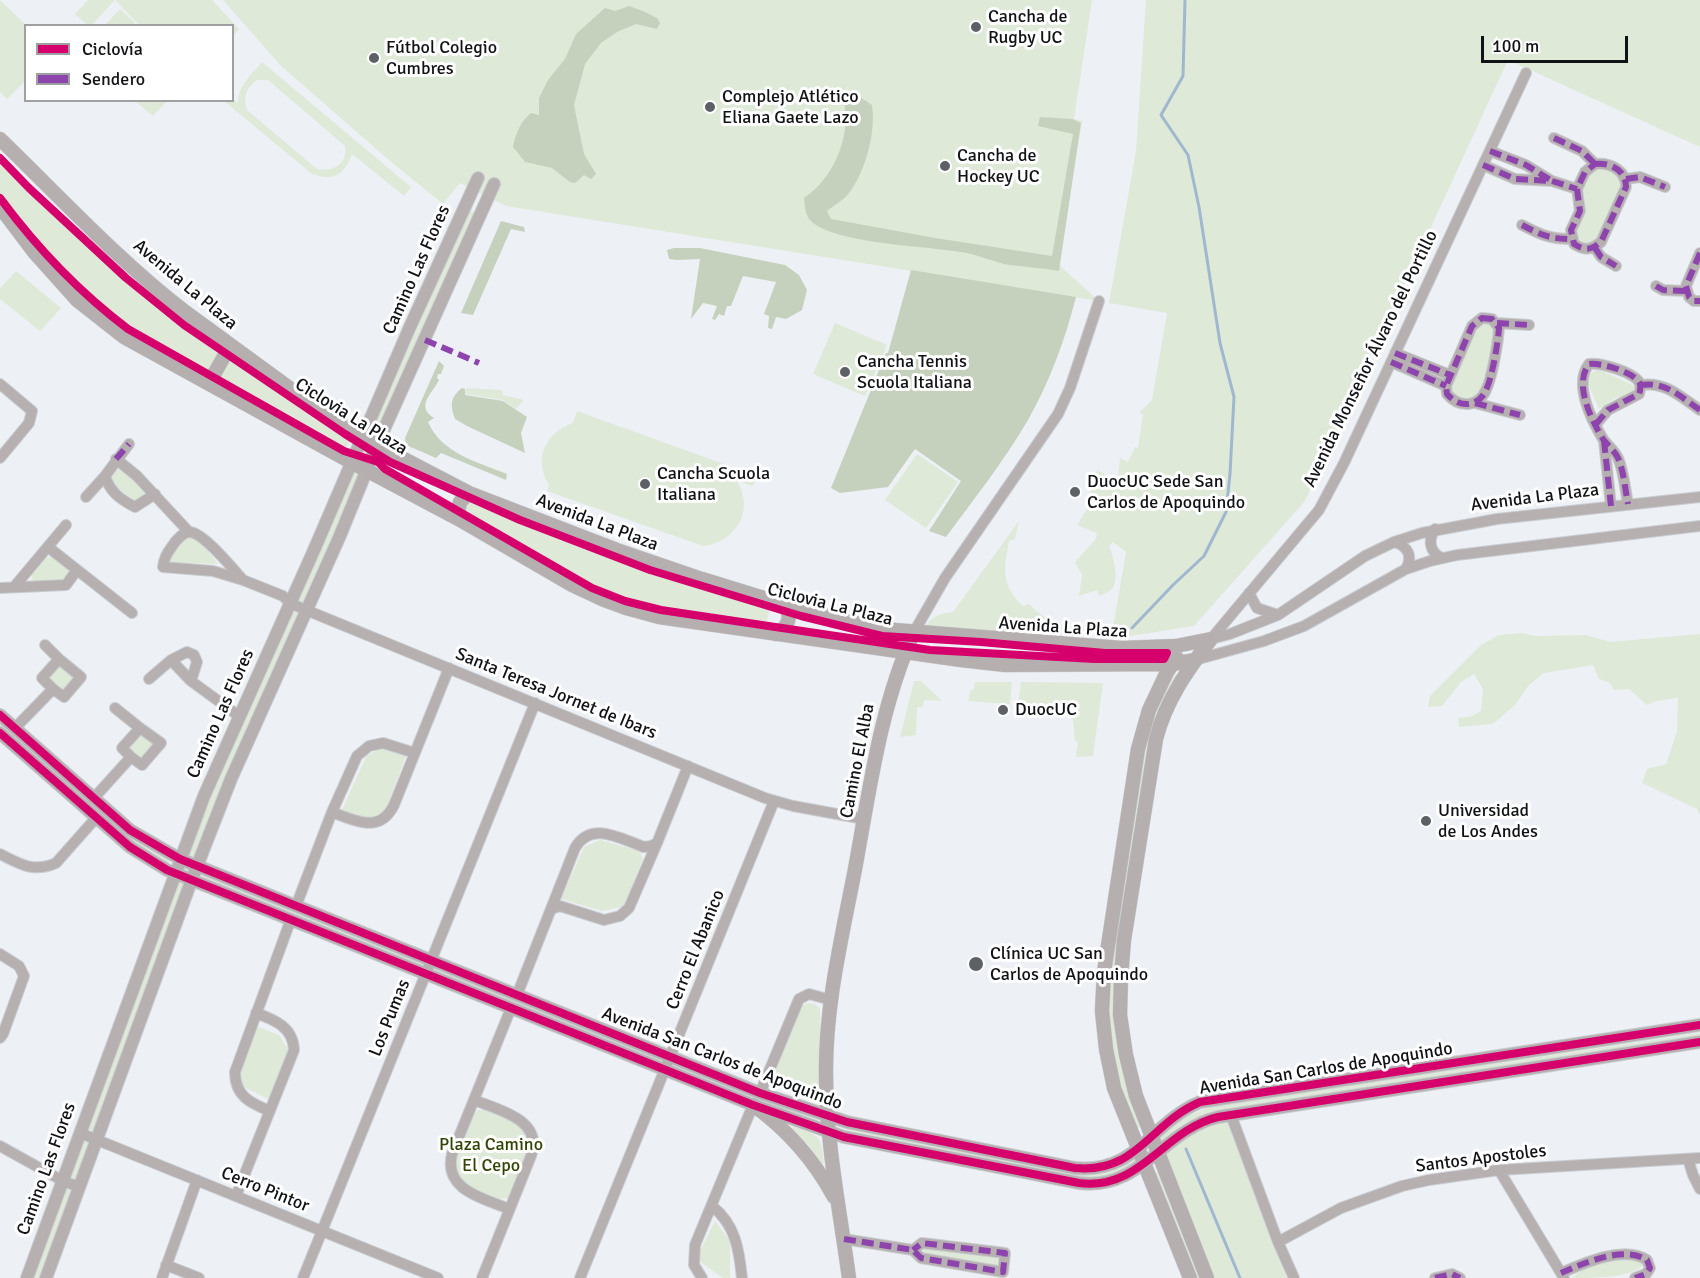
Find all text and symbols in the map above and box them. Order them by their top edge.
place label: Cancha de Rugby UC [988,6,1068,48]
marker: Cancha de Rugby UC [969,20,983,34]
legend [24,24,234,102]
scale bar [1484,24,1631,62]
text: 100 m [1492,35,1539,57]
place label: Fútbol Colegio Cumbres [386,37,497,80]
text: Ciclovía [82,38,143,60]
marker: Fútbol Colegio Cumbres [367,51,381,65]
text: Sendero [82,68,145,90]
place label: Complejo Atlético Eliana Gaete Lazo [722,86,859,128]
marker: Complejo Atlético Eliana Gaete Lazo [703,100,717,114]
place label: Cancha de Hockey UC [957,145,1040,188]
marker: Cancha de Hockey UC [938,159,952,173]
street label: Camino Las Flores [379,202,455,338]
street label: Avenida Monseñor Álvaro del Portillo [1299,227,1443,491]
street label: Avenida La Plaza [129,235,241,335]
place label: Cancha Tennis Scuola Italiana [857,351,972,394]
marker: Cancha Tennis Scuola Italiana [838,365,852,379]
street label: Ciclovia La Plaza [291,374,411,460]
place label: Cancha Scuola Italiana [657,463,770,506]
place label: DuocUC Sede San Carlos de Apoquindo [1087,471,1245,514]
marker: Cancha Scuola Italiana [638,477,652,491]
street label: Avenida La Plaza [1470,479,1600,517]
marker: DuocUC Sede San Carlos de Apoquindo [1068,485,1082,499]
street label: Avenida La Plaza [533,490,661,556]
street label: Ciclovia La Plaza [765,579,895,631]
street label: Avenida La Plaza [998,613,1128,643]
street label: Santa Teresa Jornet de Ibars [452,644,660,744]
street label: Camino Las Flores [183,646,259,782]
place label: DuocUC [1015,699,1077,721]
street label: Camino El Alba [836,702,880,820]
marker: DuocUC [996,703,1010,717]
place label: Universidad de Los Andes [1438,800,1538,842]
marker: Universidad de Los Andes [1419,814,1433,828]
street label: Cerro El Abanico [662,887,730,1013]
place label: Clínica UC San Carlos de Apoquindo [990,943,1148,986]
marker: Clínica UC San Carlos de Apoquindo [967,955,985,973]
street label: Los Pumas [365,976,415,1060]
street label: Avenida San Carlos de Apoquindo [599,1003,845,1115]
street label: Avenida San Carlos de Apoquindo [1198,1038,1454,1100]
street label: Camino Las Flores [13,1100,81,1238]
park label: Plaza Camino El Cepo [439,1134,543,1176]
street label: Santos Apostoles [1414,1140,1548,1178]
street label: Cerro Pintor [218,1163,312,1217]

